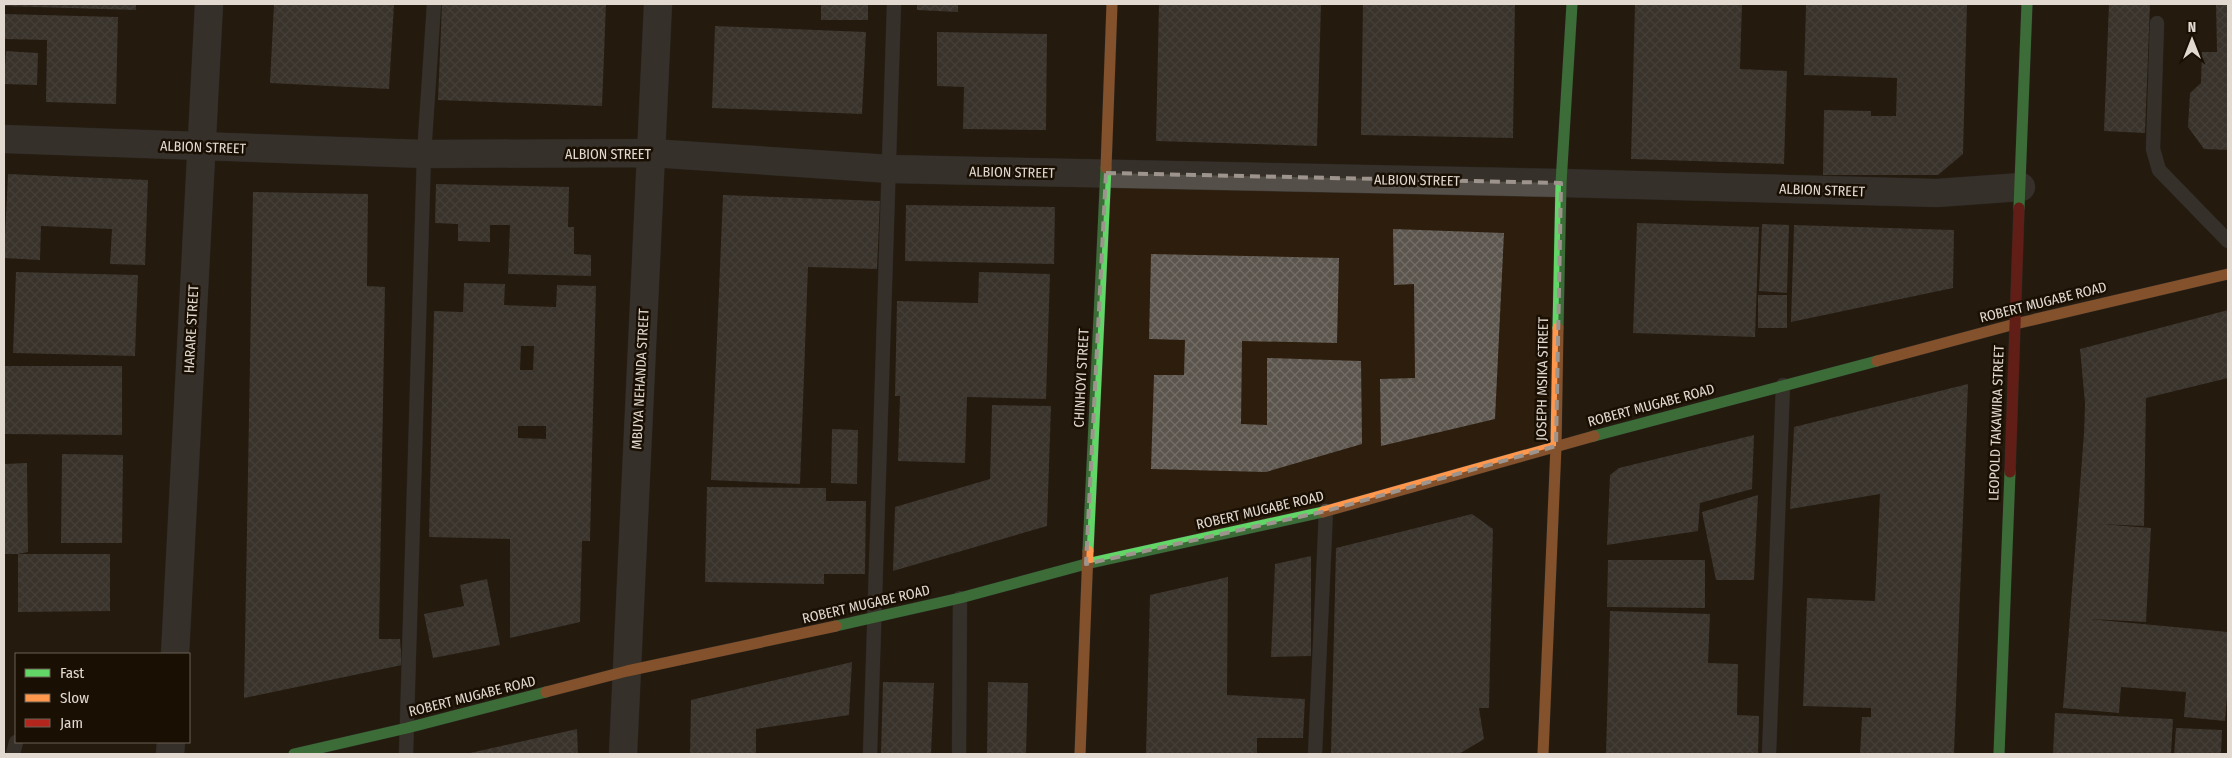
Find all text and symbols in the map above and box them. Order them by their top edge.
north arrow [2167,15,2217,65]
text: N [2188,19,2196,36]
street label: ALBION STREET [160,138,247,158]
street label: ALBION STREET [565,146,651,163]
street label: ALBION STREET [969,163,1056,182]
street label: ALBION STREET [1374,171,1461,190]
street label: ALBION STREET [1779,181,1866,201]
street label: ROBERT MUGABE ROAD [1978,278,2108,327]
street label: HARARE STREET [181,284,202,374]
street label: MBUYA NEHANDA STREET [628,308,653,450]
street label: JOSEPH MSIKA STREET [1533,316,1552,441]
street label: CHINHOYI STREET [1070,328,1093,428]
street label: LEOPOLD TAKAWIRA STREET [1985,344,2008,501]
street label: ROBERT MUGABE ROAD [1586,380,1716,431]
street label: ROBERT MUGABE ROAD [1195,488,1326,533]
street label: ROBERT MUGABE ROAD [801,582,932,627]
legend [15,653,190,743]
text: Fast [60,664,84,682]
street label: ROBERT MUGABE ROAD [407,672,537,721]
text: Slow [60,689,89,707]
text: Jam [60,714,83,732]

